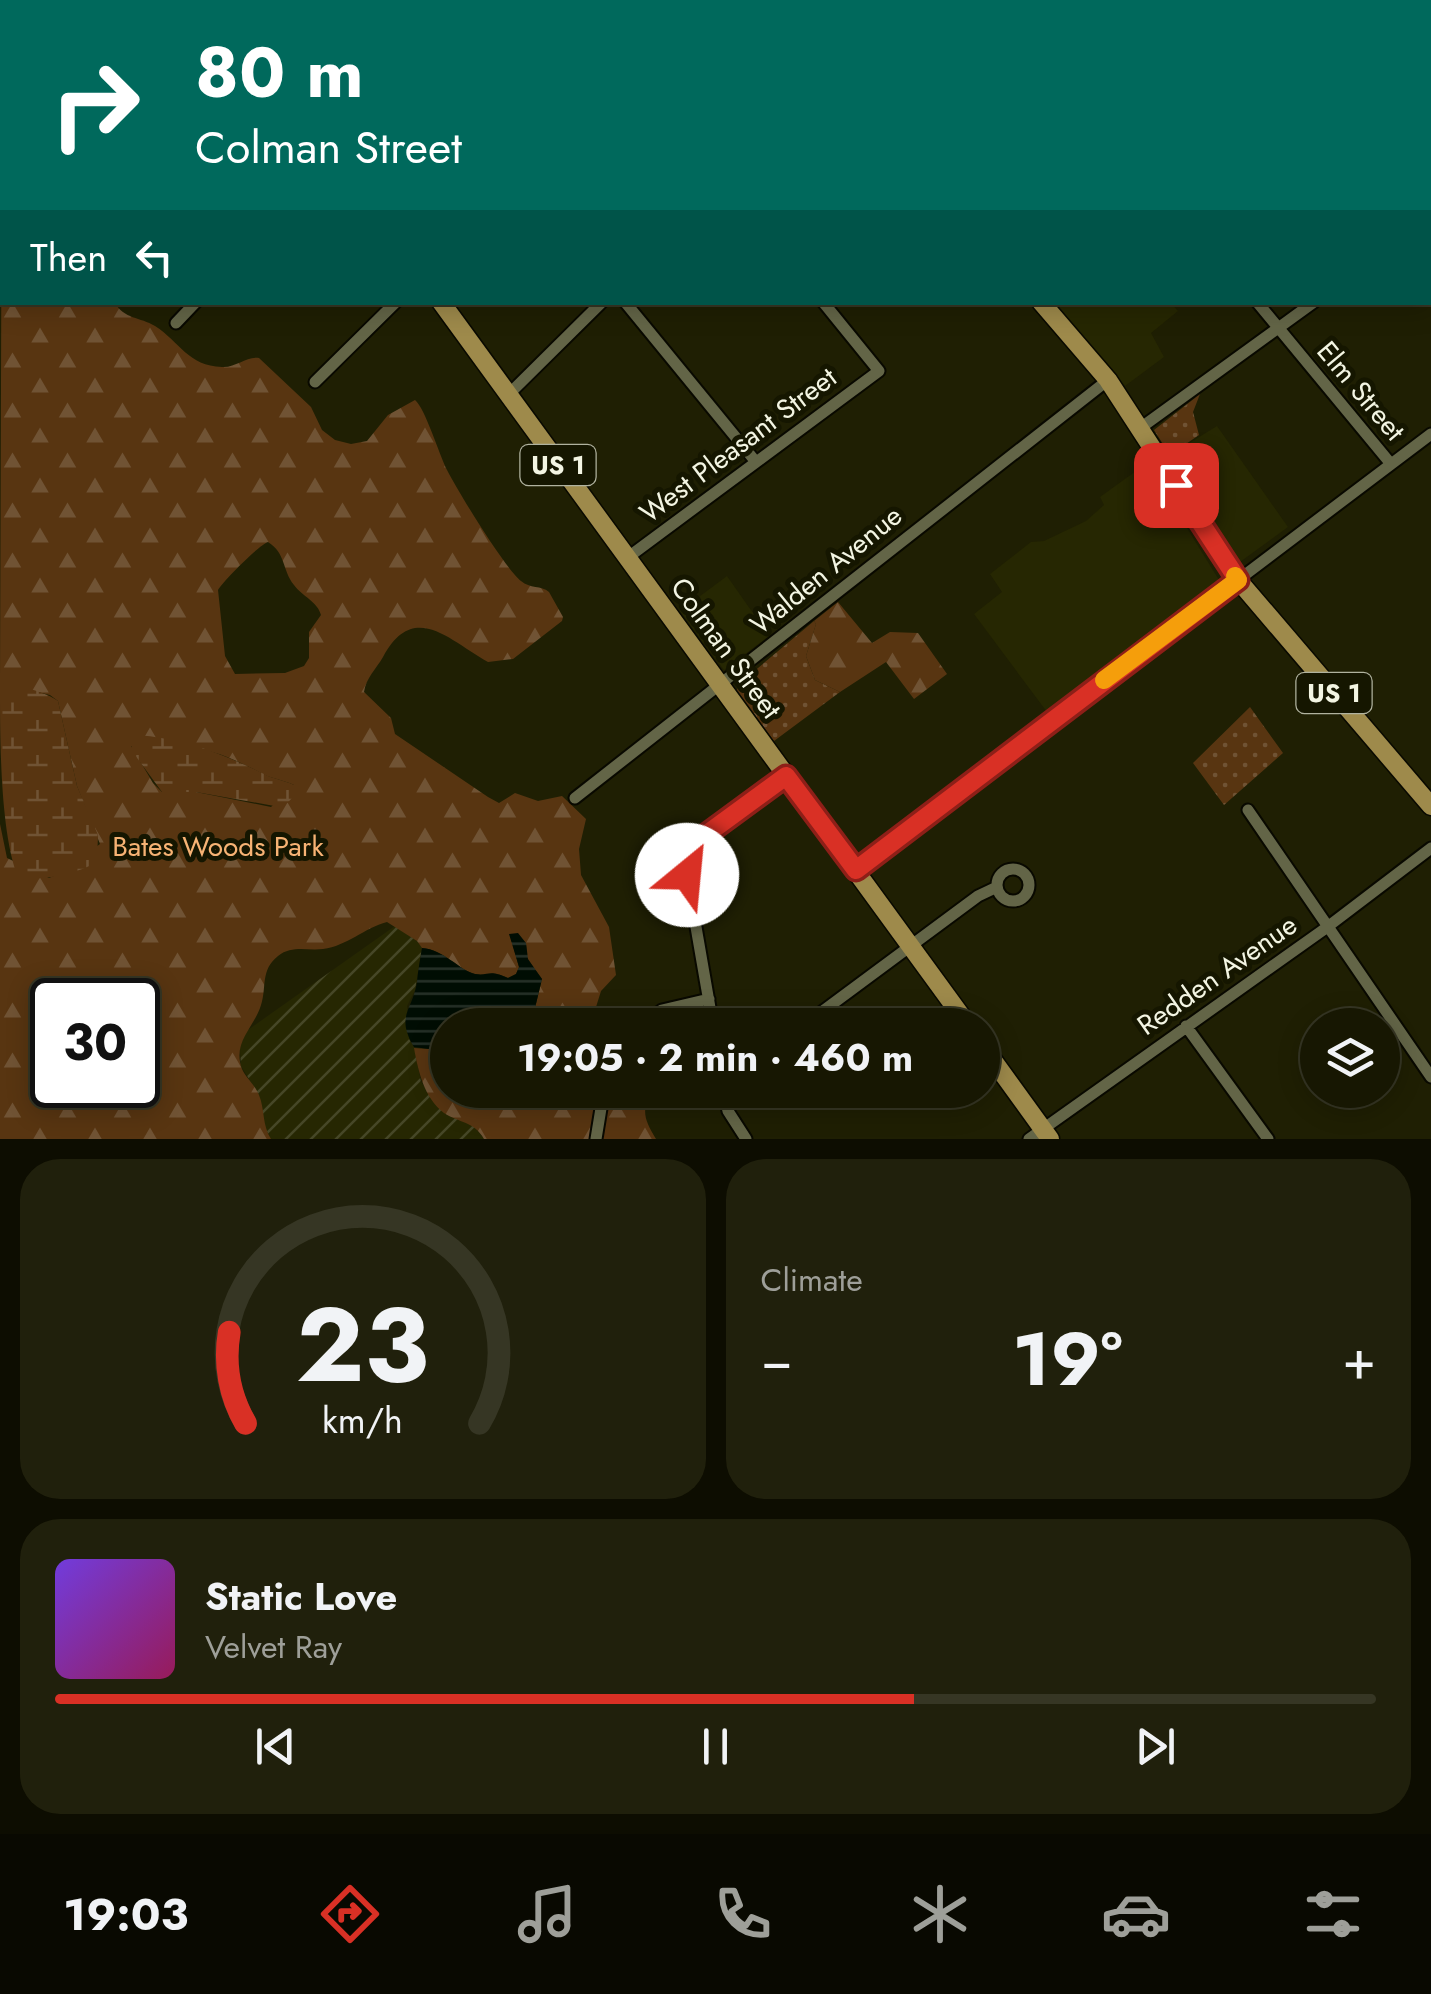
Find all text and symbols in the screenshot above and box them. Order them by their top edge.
text: 80 m [195,22,364,123]
icon: right [30,40,160,170]
text: Colman Street [195,115,462,180]
text: Then [30,230,107,285]
icon: left [127,230,182,285]
street label: Elm Street [1307,332,1415,450]
street label: West Pleasant Street [631,357,845,533]
pin [1134,443,1219,528]
road number: US 1 [520,445,596,485]
icon: arrive [1149,458,1204,513]
street label: Walden Avenue [741,496,911,644]
street label: Colman Street [661,569,792,727]
road number: US 1 [1296,673,1372,713]
position arrow [635,823,739,927]
park label: Bates Woods Park [112,826,324,867]
street label: Redden Avenue [1129,905,1305,1045]
speed limit sign: 30 [30,978,160,1108]
map controls [1300,1008,1400,1108]
button: layers [1300,1008,1400,1108]
text: 19:05 · 2 min · 460 m [517,1030,913,1085]
text: Climate [761,1257,863,1303]
text: 23 [296,1270,429,1420]
text: 19° [1012,1305,1123,1413]
text: − [761,1320,793,1400]
text: + [1342,1320,1376,1400]
text: km/h [322,1395,403,1446]
text: Static Love [205,1569,397,1624]
text: Velvet Ray [205,1624,342,1670]
icon: previous [248,1719,303,1774]
icon: pause [688,1719,743,1774]
icon: next [1128,1719,1183,1774]
icon: directions [315,1879,385,1949]
icon: music [512,1879,582,1949]
icon: phone [708,1879,778,1949]
icon: climate [905,1879,975,1949]
icon: car [1101,1879,1171,1949]
icon: filters [1298,1879,1368,1949]
text: 19:03 [63,1882,189,1947]

